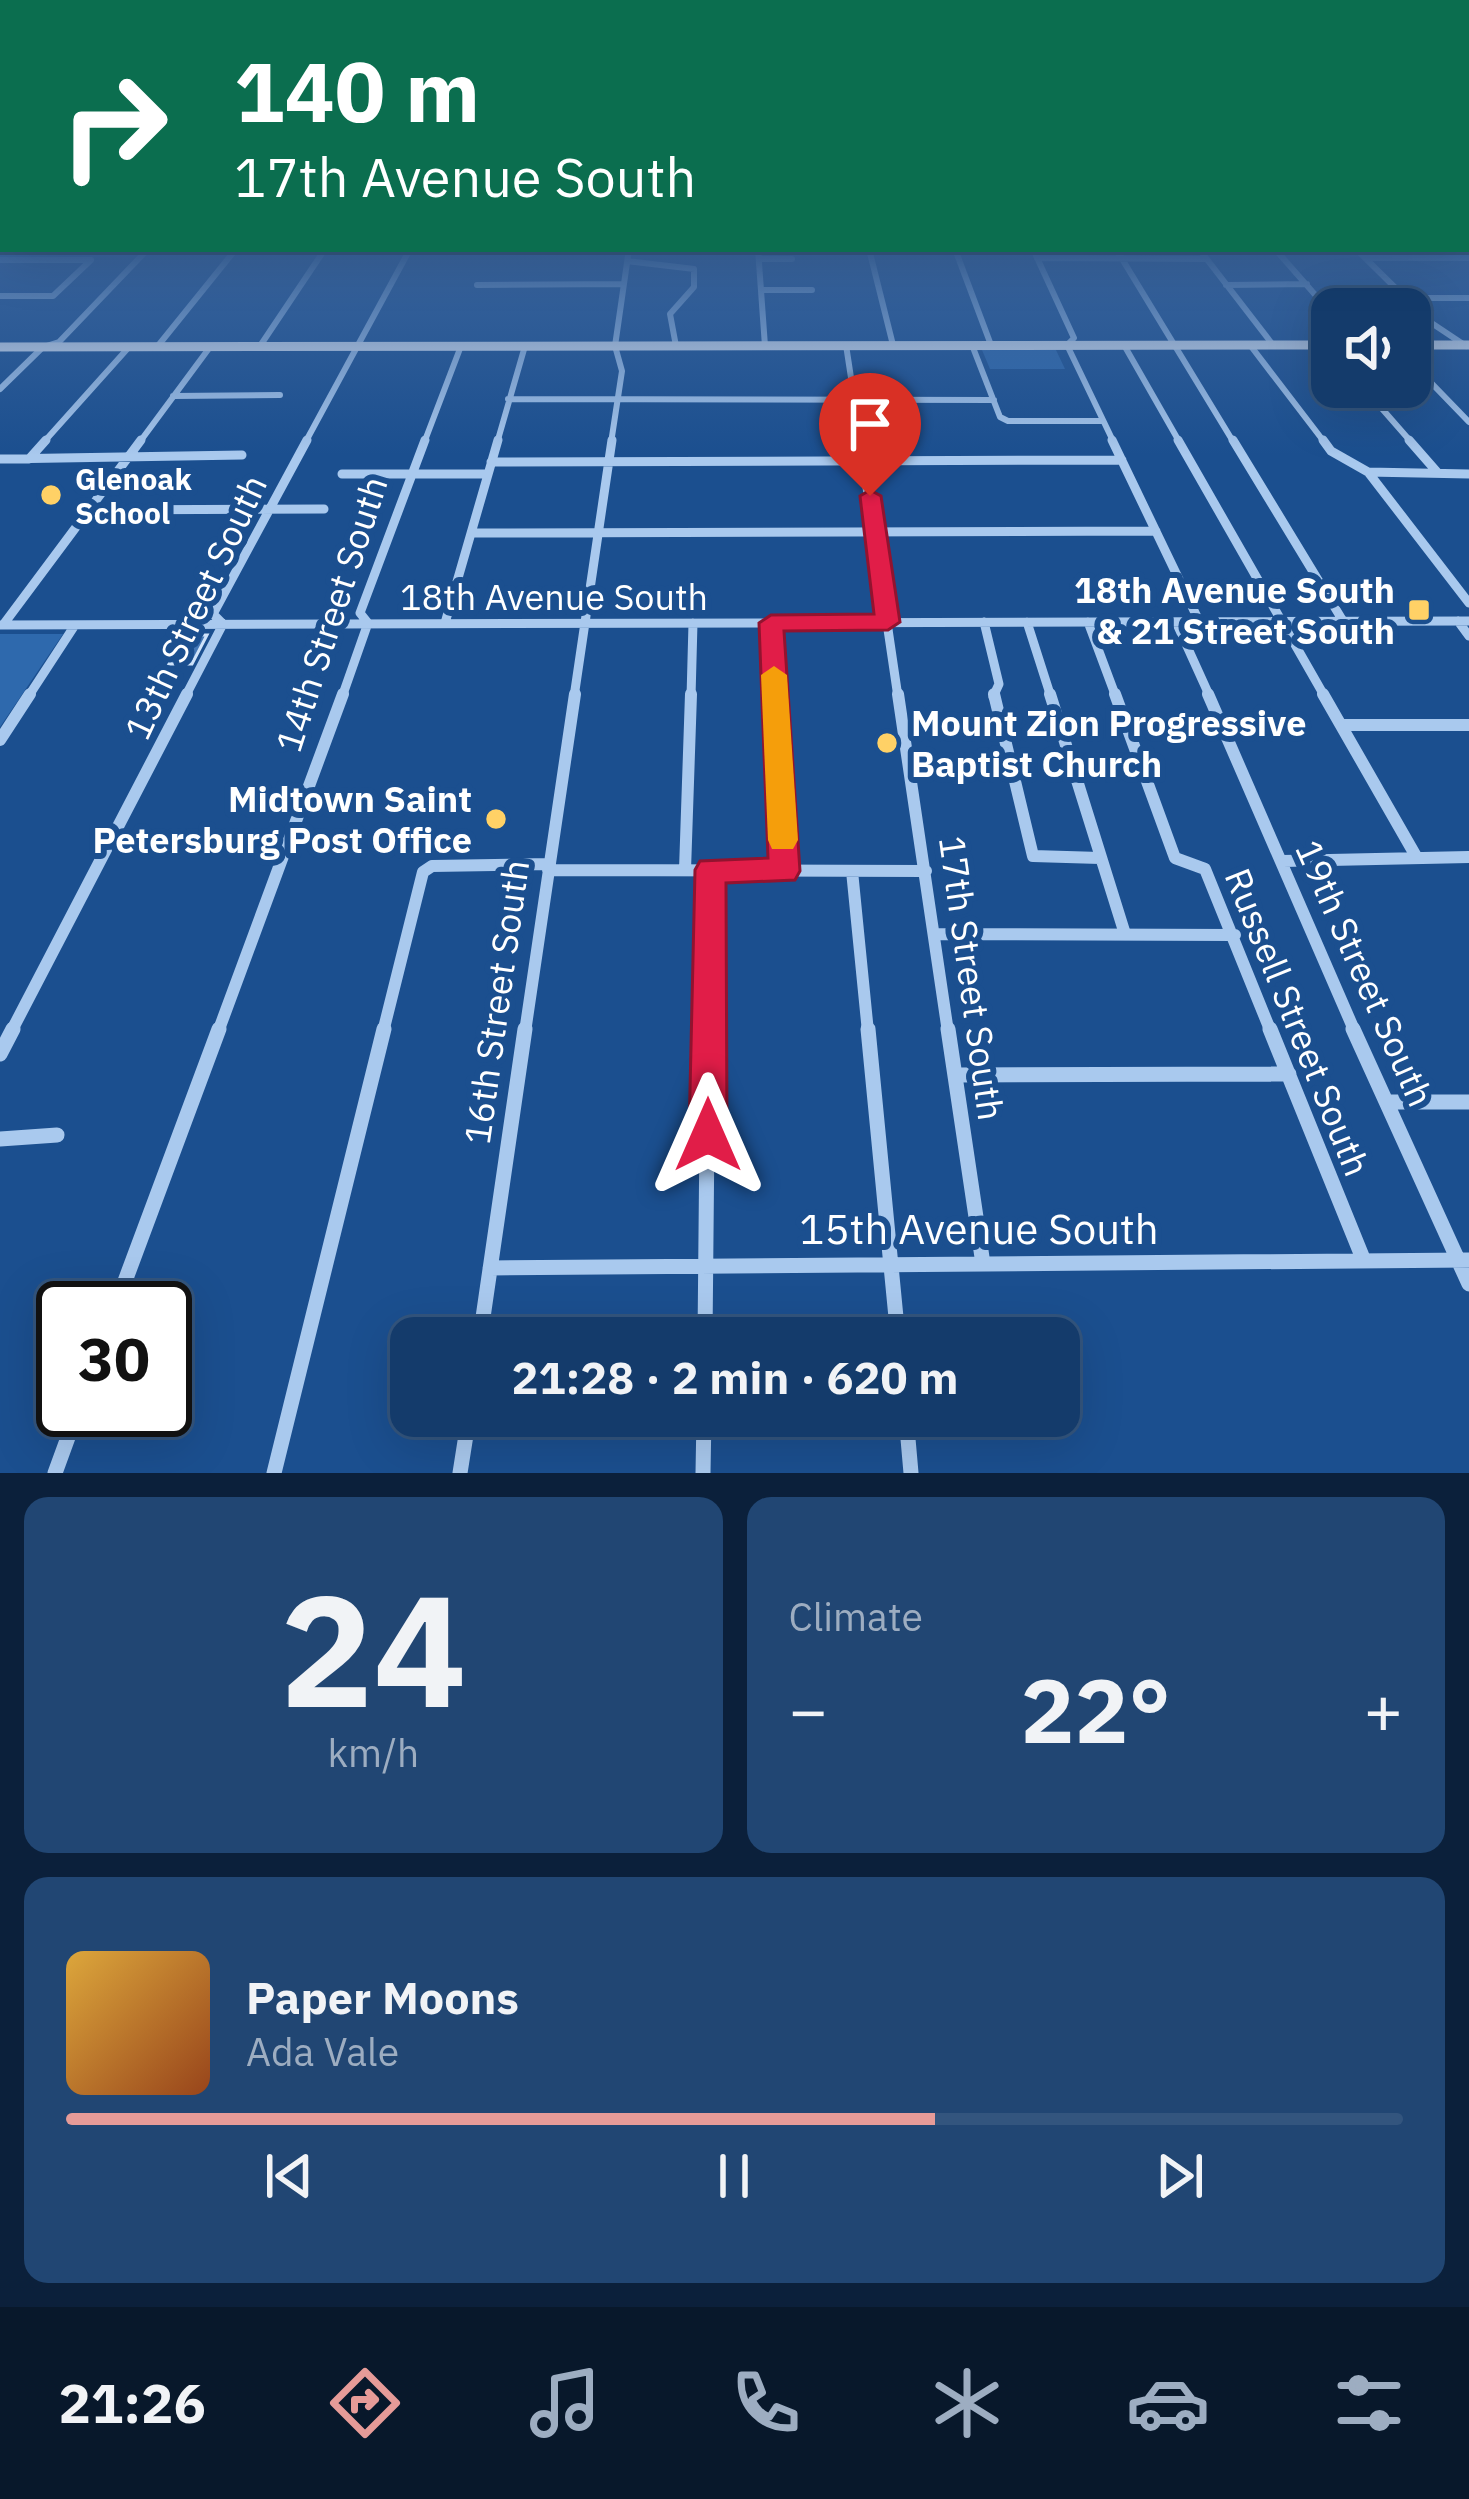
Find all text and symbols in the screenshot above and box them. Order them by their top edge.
text: 140 m [234,36,480,145]
icon: right [36,48,192,204]
text: 17th Avenue South [234,142,696,212]
map controls [1311,288,1431,408]
button: sound [1311,288,1431,408]
pin [819,373,921,496]
icon: arrive [837,391,903,457]
place label: Glenoak School [75,459,192,532]
street label: 13th Street South [113,467,277,747]
street label: 14th Street South [264,470,398,758]
marker: Glenoak School [38,482,64,508]
place label: 18th Avenue South & 21 Street South [1074,566,1395,654]
street label: 18th Avenue South [400,573,708,620]
marker: 18th Avenue South & 21 Street South [1406,597,1432,623]
place label: Mount Zion Progressive Baptist Church [911,699,1306,787]
marker: Mount Zion Progressive Baptist Church [874,730,900,756]
place label: Midtown Saint Petersburg Post Office [92,775,472,863]
marker: Midtown Saint Petersburg Post Office [483,806,509,832]
street label: 17th Street South [929,833,1015,1123]
street label: 19th Street South [1285,833,1445,1113]
street label: 16th Street South [453,857,539,1147]
street label: Russell Street South [1215,861,1381,1183]
position arrow [645,1072,771,1198]
street label: 15th Avenue South [799,1201,1159,1256]
speed limit sign: 30 [36,1281,192,1437]
text: 21:28 · 2 min · 620 m [512,1348,958,1406]
text: 24 [280,1547,467,1750]
text: Climate [789,1591,923,1642]
text: 22° [1021,1651,1171,1768]
text: − [789,1666,828,1752]
text: + [1363,1666,1403,1752]
text: km/h [327,1727,419,1778]
text: Paper Moons [246,1968,519,2026]
text: Ada Vale [246,2026,399,2077]
icon: previous [256,2143,322,2209]
icon: pause [701,2143,767,2209]
icon: next [1147,2143,1213,2209]
icon: directions [323,2361,407,2445]
icon: music [523,2361,607,2445]
icon: phone [724,2361,808,2445]
icon: climate [925,2361,1009,2445]
icon: car [1126,2361,1210,2445]
icon: filters [1327,2361,1411,2445]
text: 21:26 [58,2368,206,2438]

